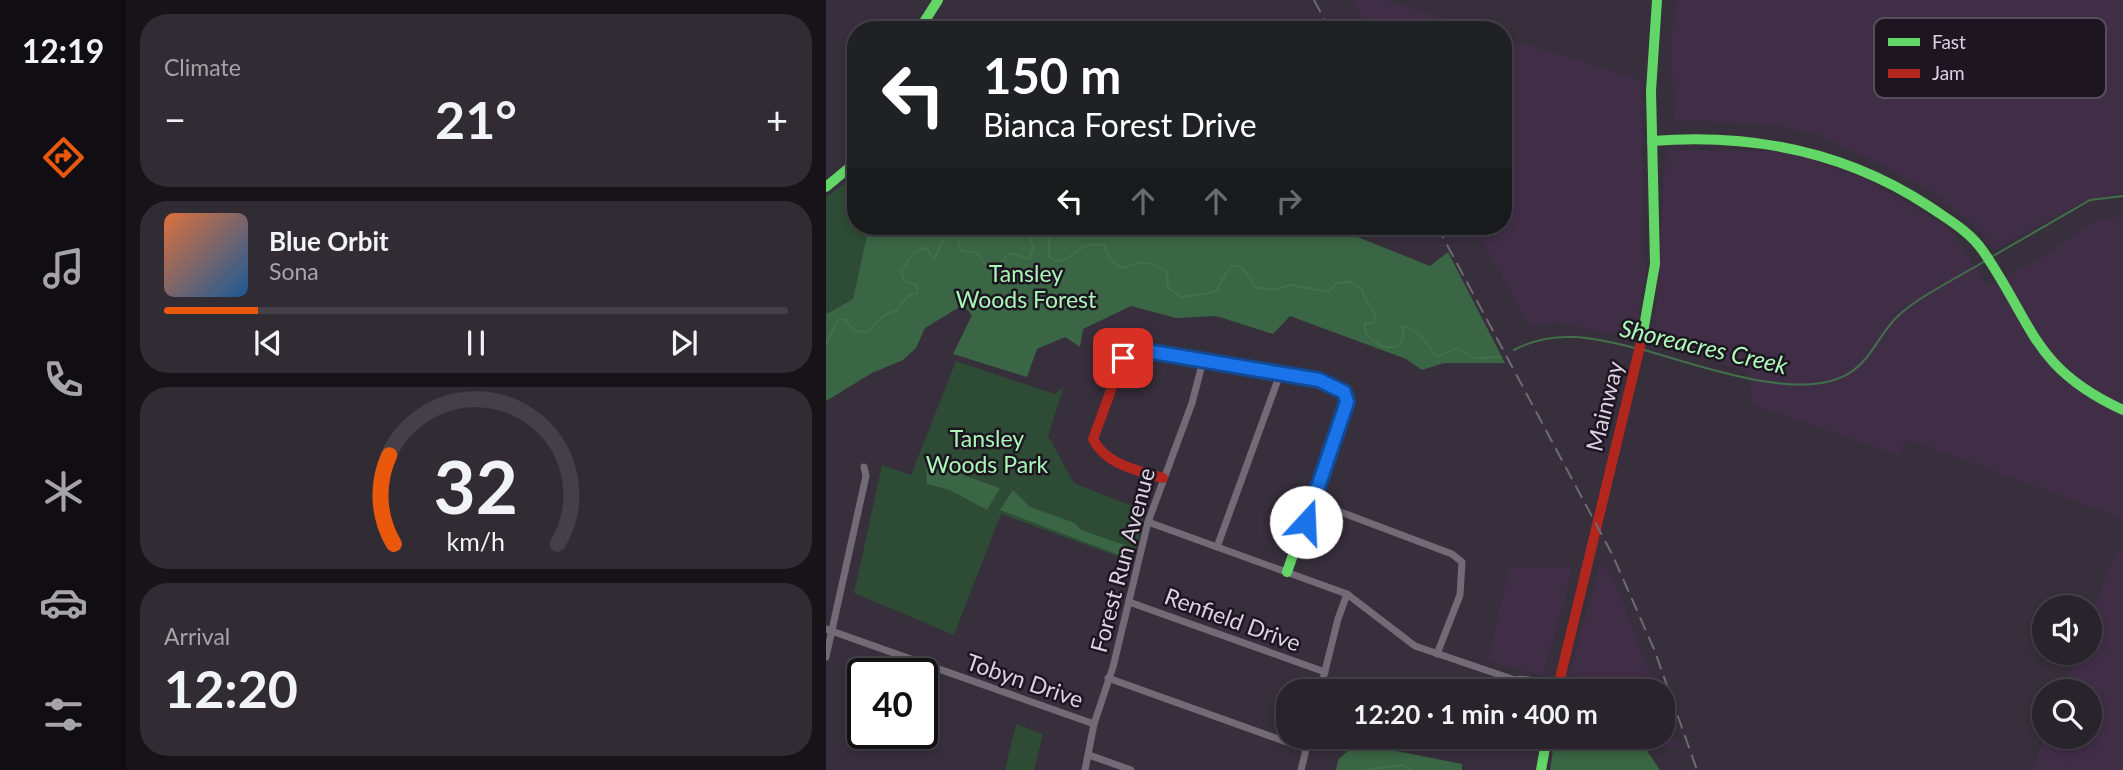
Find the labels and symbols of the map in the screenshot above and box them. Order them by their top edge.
legend [1874,18,2106,98]
text: Fast [1932,30,1966,53]
text: Jam [1932,61,1965,84]
park label: Tansley Woods Forest [956,259,1097,313]
water label: Shoreacres Creek [1617,313,1791,379]
pin [1093,328,1153,388]
street label: Mainway [1579,358,1629,454]
park label: Tansley Woods Park [926,424,1048,478]
street label: Forest Run Avenue [1084,465,1160,655]
position arrow [1269,485,1343,559]
street label: Renfield Drive [1161,581,1305,657]
street label: Tobyn Drive [963,647,1087,713]
speed limit sign: 40 [847,658,938,749]

